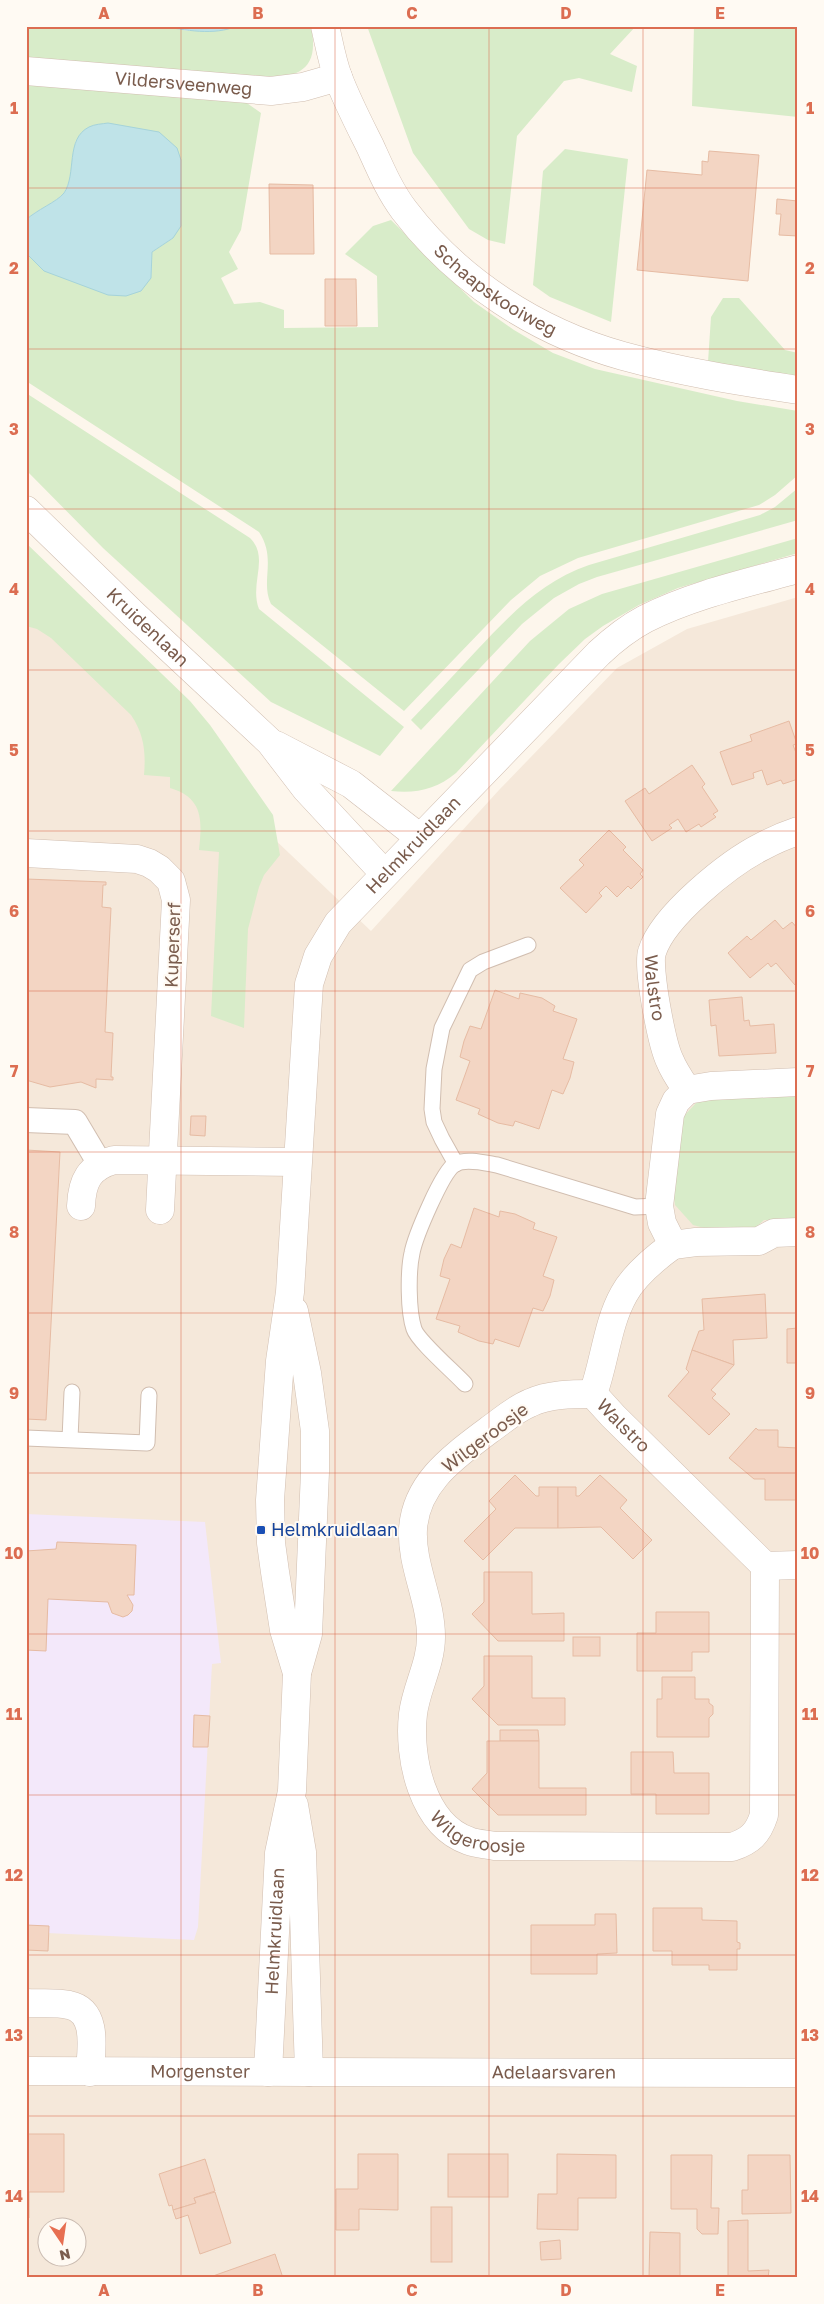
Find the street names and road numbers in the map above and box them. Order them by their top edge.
street label: Vildersveenweg [114,66,253,99]
street label: Schaapskooiweg [430,239,561,340]
street label: Kruidenlaan [103,583,194,671]
street label: Helmkruidlaan [361,791,465,898]
street label: Kuperserf [160,901,184,988]
street label: Walstro [641,954,671,1023]
street label: Walstro [593,1394,655,1456]
street label: Wilgeroosje [437,1398,532,1477]
street label: Wilgeroosje [426,1806,525,1856]
street label: Helmkruidlaan [260,1867,288,1995]
street label: Morgenster [150,2059,250,2082]
street label: Adelaarsvaren [492,2060,616,2083]

